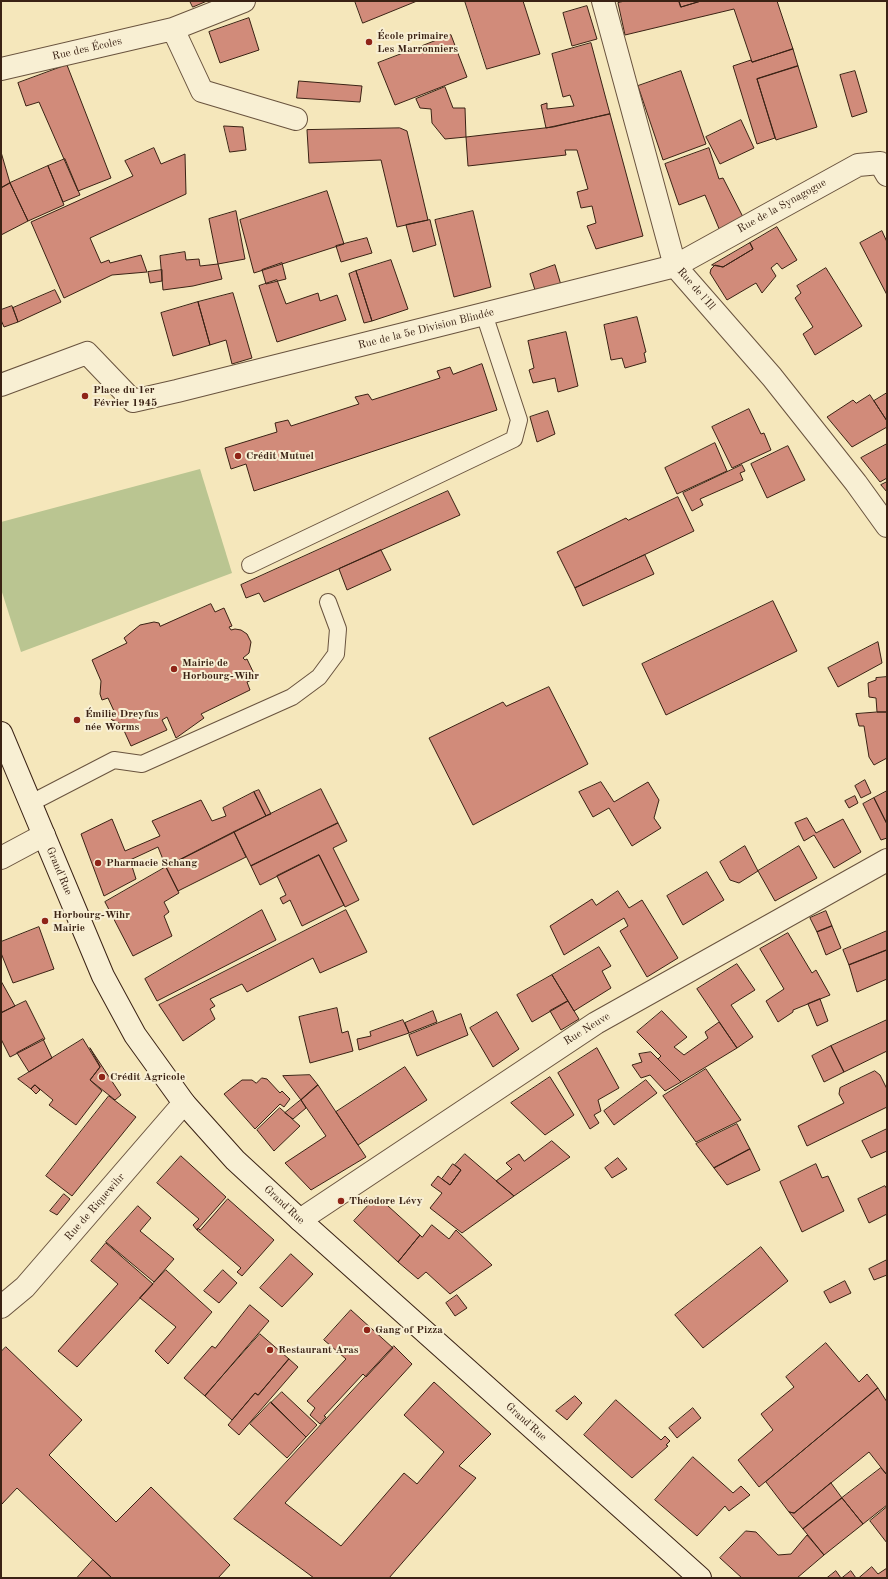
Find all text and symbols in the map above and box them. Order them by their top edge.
place label: École primaire Les Marronniers [377,29,458,55]
street label: Rue des Écoles [51,35,123,63]
marker: École primaire Les Marronniers [364,37,374,47]
street label: Rue de la Synagogue [735,176,829,236]
street label: Rue de l'Ill [674,265,718,313]
street label: Rue de la 5e Division Blindée [357,306,495,352]
place label: Place du 1er Février 1945 [93,383,158,409]
marker: Place du 1er Février 1945 [80,391,90,401]
place label: Crédit Mutuel [246,449,314,463]
marker: Crédit Mutuel [233,451,243,461]
place label: Mairie de Horbourg-Wihr [182,656,259,682]
marker: Mairie de Horbourg-Wihr [169,664,179,674]
place label: Émilie Dreyfus née Worms [85,707,159,733]
marker: Émilie Dreyfus née Worms [72,715,82,725]
street label: Grand'Rue [43,845,75,897]
place label: Pharmacie Schang [106,856,197,870]
marker: Pharmacie Schang [93,858,103,868]
place label: Horbourg-Wihr Mairie [53,908,130,934]
marker: Horbourg-Wihr Mairie [40,916,50,926]
street label: Rue Neuve [562,1010,612,1048]
place label: Crédit Agricole [110,1070,185,1084]
marker: Crédit Agricole [97,1072,107,1082]
street label: Rue de Riquewihr [62,1171,128,1243]
street label: Grand'Rue [261,1183,307,1227]
place label: Théodore Lévy [349,1194,422,1208]
marker: Théodore Lévy [336,1196,346,1206]
place label: Gang of Pizza [375,1323,443,1337]
marker: Gang of Pizza [362,1325,372,1335]
place label: Restaurant Aras [278,1343,359,1357]
marker: Restaurant Aras [265,1345,275,1355]
street label: Grand'Rue [503,1400,549,1444]

